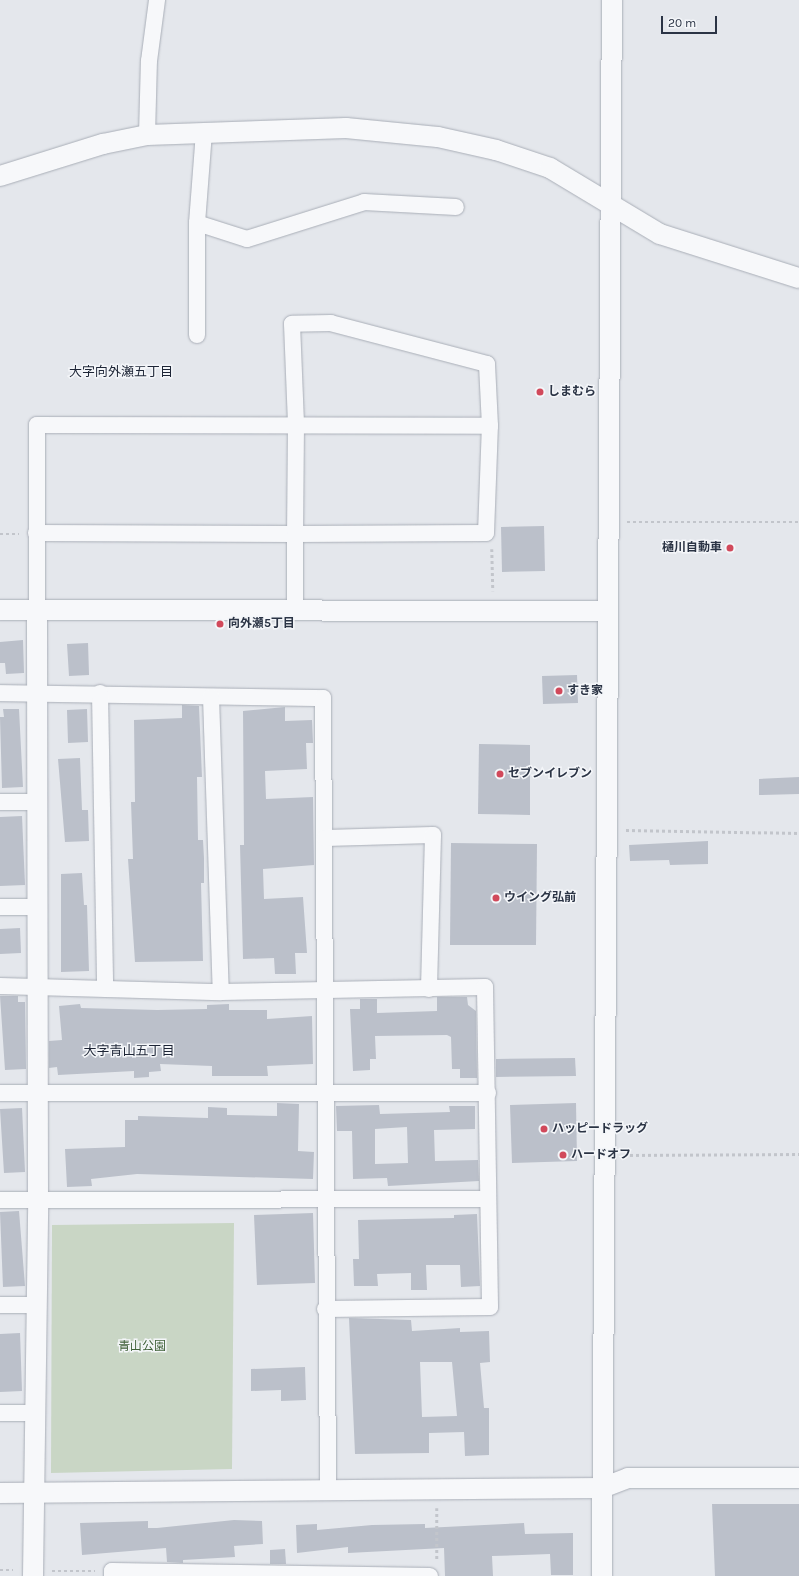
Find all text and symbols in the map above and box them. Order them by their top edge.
scale bar [663,8,719,34]
text: 20 m [668,16,696,30]
district label: 大字向外瀬五丁目 [69,364,173,380]
place label: しまむら [548,385,596,399]
marker: しまむら [535,387,545,397]
place label: 樋川自動車 [662,541,722,555]
marker: 樋川自動車 [725,543,735,553]
place label: 向外瀬5丁目 [228,617,295,631]
marker: 向外瀬5丁目 [215,619,225,629]
place label: すき家 [567,684,603,698]
marker: すき家 [554,686,564,696]
place label: セブンイレブン [508,767,592,781]
marker: セブンイレブン [495,769,505,779]
place label: ウイング弘前 [504,891,576,905]
marker: ウイング弘前 [491,893,501,903]
district label: 大字青山五丁目 [84,1043,174,1059]
place label: ハッピードラッグ [552,1122,648,1136]
marker: ハッピードラッグ [539,1124,549,1134]
place label: ハードオフ [571,1148,631,1162]
marker: ハードオフ [558,1150,568,1160]
park label: 青山公園 [118,1340,166,1354]

